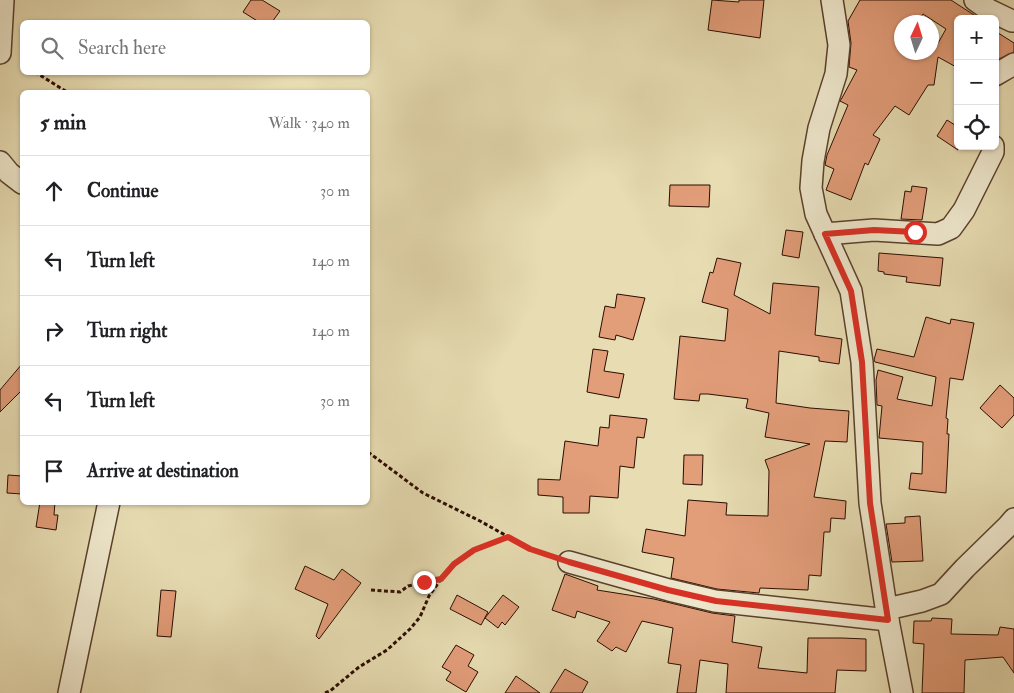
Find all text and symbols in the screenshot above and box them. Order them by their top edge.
north arrow [894,15,939,60]
map controls [954,15,999,150]
button: + [954,15,999,60]
search box [20,20,370,75]
icon: search [38,34,66,62]
text: Search here [78,36,166,60]
button: − [954,60,999,105]
button: locate [954,105,999,150]
text: 5 min [40,109,86,136]
text: Walk · 340 m [268,113,350,133]
icon: ahead [40,177,68,205]
text: Continue [87,179,158,203]
text: 30 m [320,181,350,201]
route start [904,221,927,244]
icon: left [40,247,68,275]
text: Turn left [87,249,155,273]
text: 140 m [312,251,350,271]
icon: right [40,317,68,345]
text: Turn right [87,319,167,343]
text: 140 m [312,321,350,341]
icon: left [40,387,68,415]
text: Turn left [87,389,155,413]
text: 30 m [320,391,350,411]
icon: arrive [40,457,68,485]
text: Arrive at destination [87,459,239,483]
route end [413,571,436,594]

